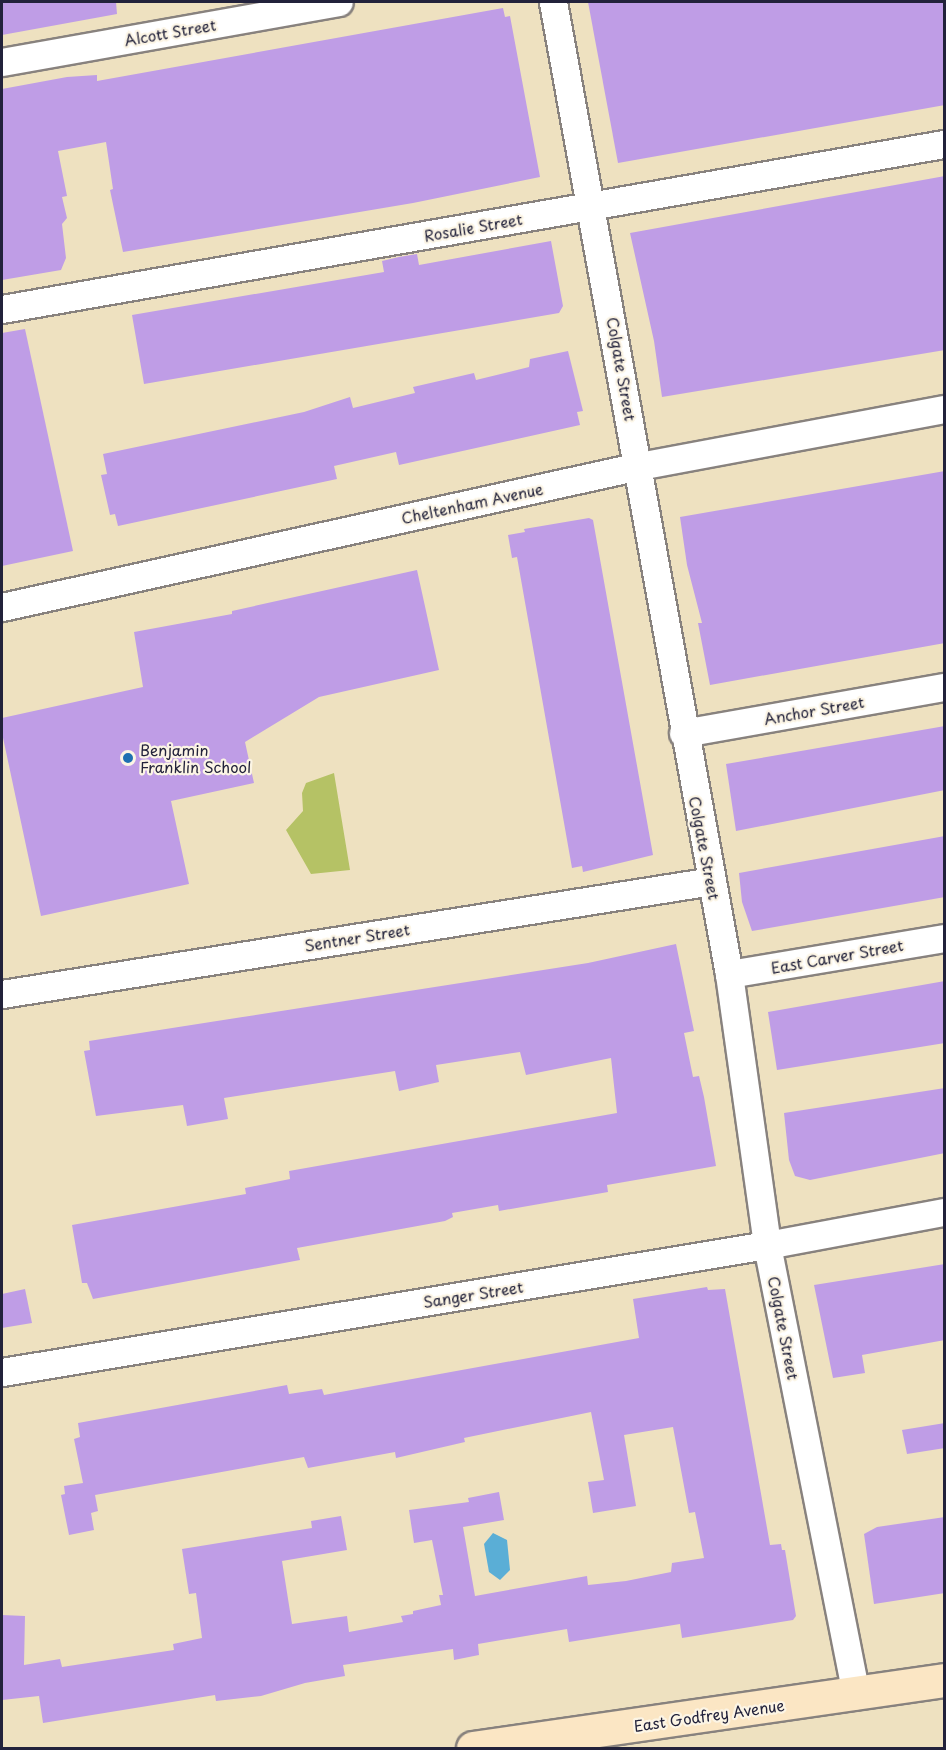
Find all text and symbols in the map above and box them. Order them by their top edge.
street label: Alcott Street [122,15,218,49]
street label: Rosalie Street [422,209,524,245]
street label: Colgate Street [604,316,640,422]
street label: Cheltenham Avenue [400,479,544,527]
street label: Anchor Street [762,692,866,728]
place label: Benjamin Franklin School [140,740,252,775]
marker: Benjamin Franklin School [121,751,135,765]
street label: Colgate Street [686,795,724,901]
street label: Sentner Street [303,920,411,954]
street label: East Carver Street [769,935,905,977]
street label: Colgate Street [765,1275,803,1381]
street label: Sanger Street [422,1277,524,1311]
street label: East Godfrey Avenue [633,1696,785,1734]

